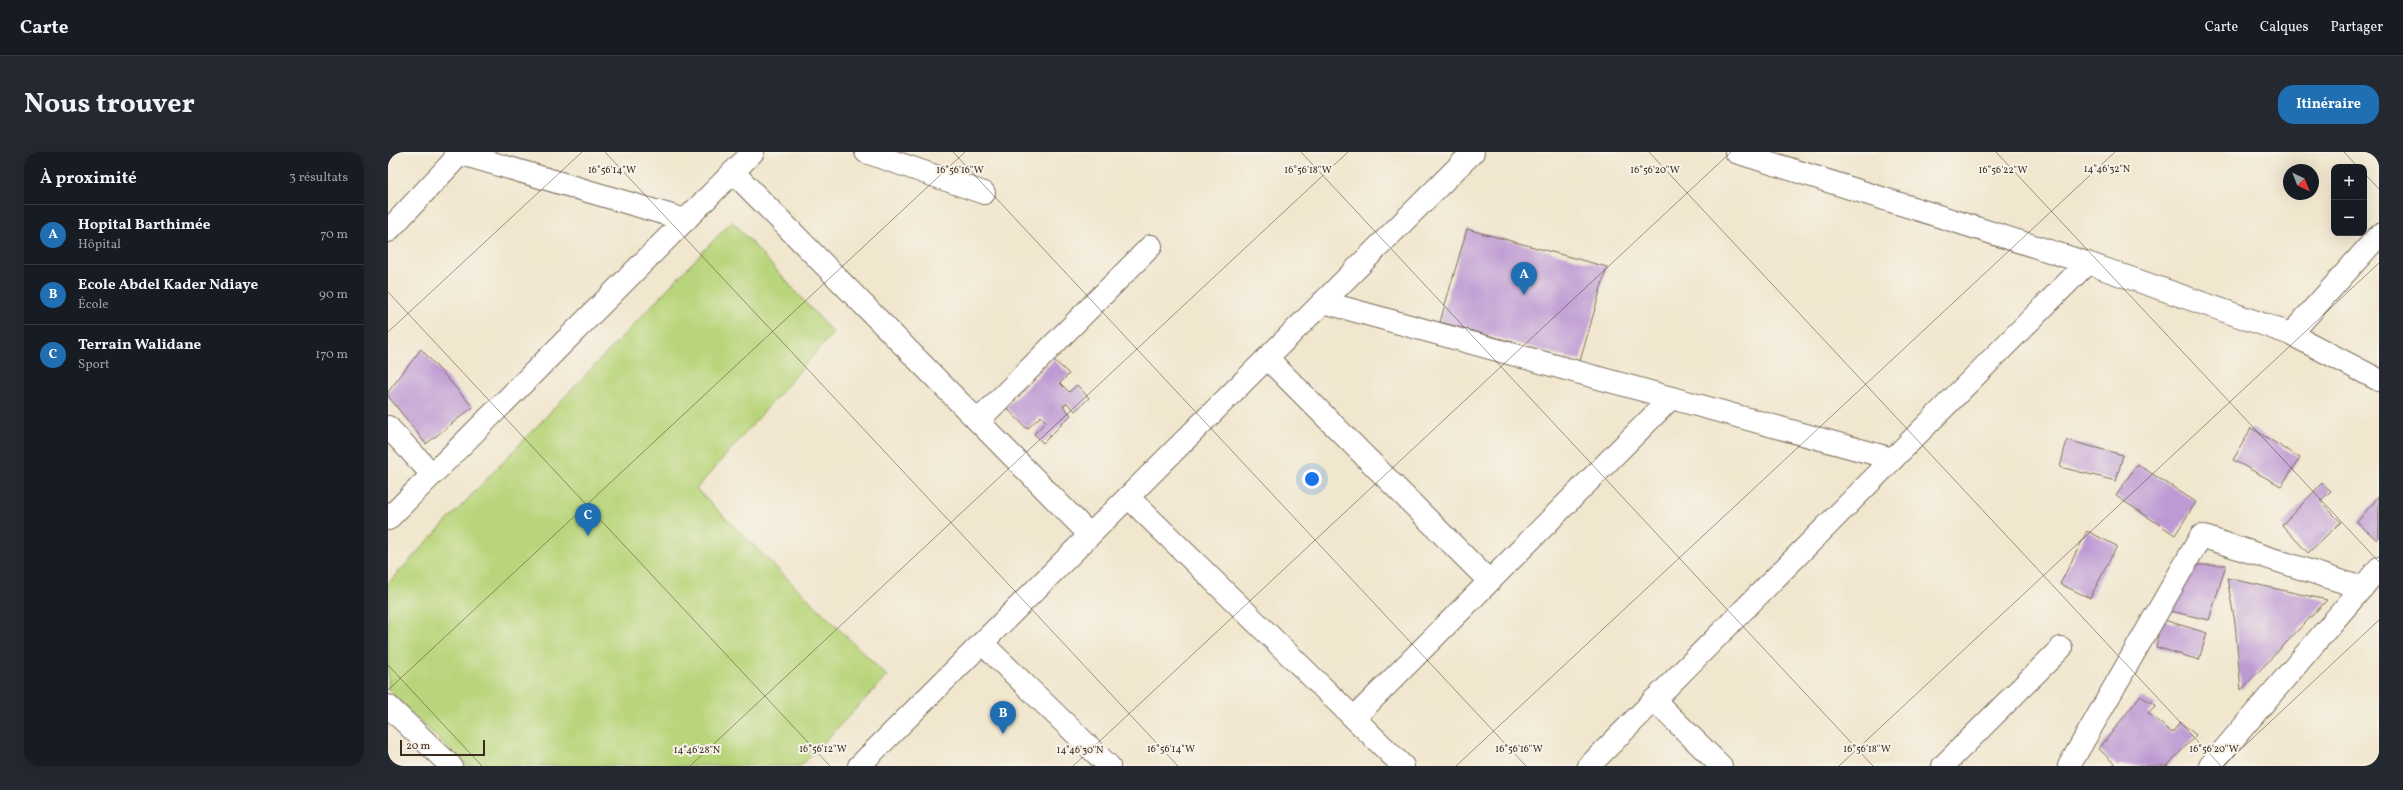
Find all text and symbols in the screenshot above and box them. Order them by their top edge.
text: Carte [20,15,68,41]
text: Carte [2205,18,2238,37]
text: Calques [2260,18,2308,37]
text: Partager [2330,18,2383,37]
text: Nous trouver [24,85,195,124]
button: Itinéraire [2278,85,2379,124]
text: 14°46'32"N [2084,162,2131,176]
text: 16°56'14"W [588,163,636,177]
text: 16°56'16"W [936,163,984,177]
text: 16°56'18"W [1284,163,1332,177]
text: 16°56'20"W [1630,163,1680,177]
text: 16°56'22"W [1979,163,2027,177]
north arrow [2283,164,2319,200]
map controls [2331,164,2367,236]
button: + [2331,164,2367,200]
text: À proximité [40,167,137,190]
text: 3 résultats [289,169,348,187]
button: − [2331,200,2367,236]
text: Hopital Barthimée [78,215,210,236]
text: A [48,226,58,244]
text: 70 m [320,226,348,244]
text: Hôpital [78,236,121,254]
pin: A [1511,262,1537,295]
text: Ecole Abdel Kader Ndiaye [78,275,258,296]
text: B [49,286,57,304]
text: 90 m [319,286,348,304]
text: École [78,296,108,314]
text: Terrain Walidane [78,335,201,356]
text: C [49,346,57,364]
text: 170 m [315,346,348,364]
text: Sport [78,356,110,374]
your location [1302,469,1322,489]
pin: C [575,503,601,536]
pin: B [990,701,1016,734]
scale bar [400,738,485,757]
text: 20 m [406,739,430,754]
text: 16°56'12"W [799,742,847,756]
text: 16°56'14"W [1147,742,1195,756]
text: 16°56'16"W [1495,742,1543,756]
text: 16°56'18"W [1843,742,1891,756]
text: 16°56'20"W [2189,742,2239,756]
text: 14°46'28"N [674,743,721,757]
text: 14°46'30"N [1057,743,1104,757]

